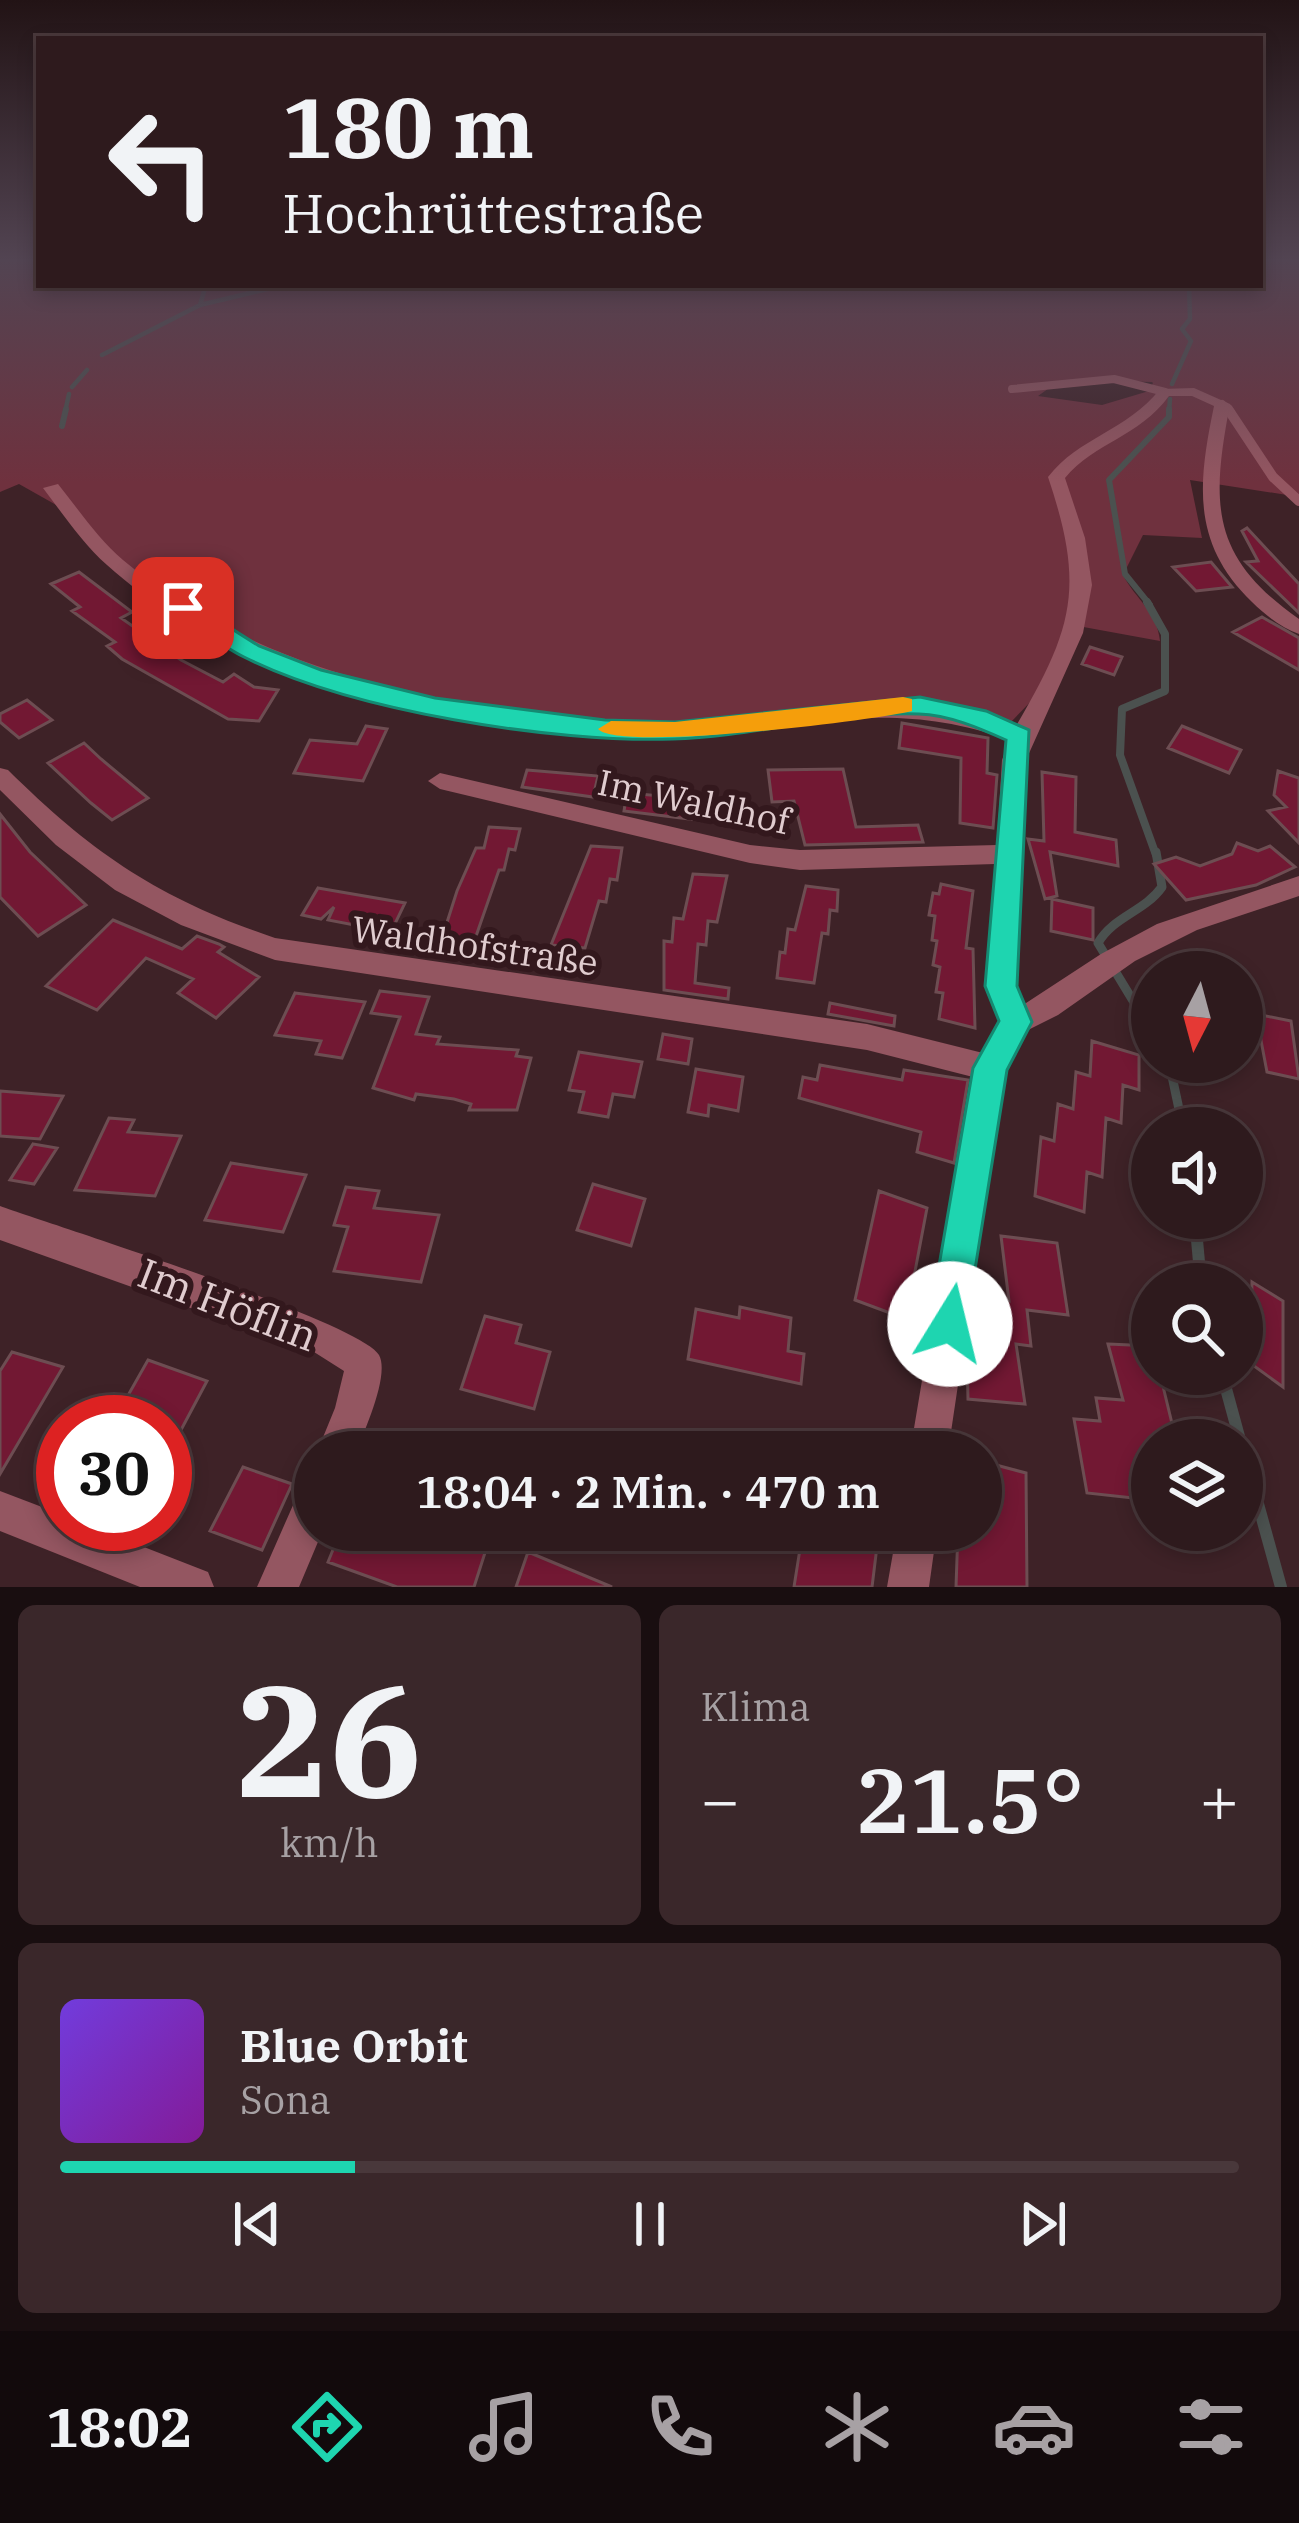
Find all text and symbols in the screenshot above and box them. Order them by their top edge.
text: 180 m [282,72,534,181]
icon: left [84,84,240,240]
text: Hochrüttestraße [282,178,704,248]
pin [132,557,234,659]
icon: arrive [150,575,216,641]
street label: Im Waldhof [594,758,797,845]
street label: Waldhofstraße [349,904,601,986]
north arrow [1131,951,1263,1083]
map controls [1131,951,1263,1551]
button: sound [1131,1107,1263,1239]
street label: Im Höflin [131,1245,325,1363]
position arrow [887,1261,1013,1387]
button: search [1131,1263,1263,1395]
speed limit sign: 30 [36,1395,192,1551]
button: layers [1131,1419,1263,1551]
text: 18:04 · 2 Min. · 470 m [416,1462,880,1520]
text: 26 [236,1637,423,1840]
text: Klima [701,1681,811,1732]
text: 21.5° [855,1741,1084,1858]
text: − [701,1756,740,1842]
text: + [1199,1756,1239,1842]
text: km/h [280,1817,379,1868]
text: Blue Orbit [240,2016,468,2074]
text: Sona [240,2074,331,2125]
icon: previous [224,2191,290,2257]
icon: pause [617,2191,683,2257]
icon: next [1010,2191,1076,2257]
icon: directions [285,2385,369,2469]
icon: music [462,2385,546,2469]
icon: phone [638,2385,722,2469]
icon: climate [815,2385,899,2469]
icon: car [992,2385,1076,2469]
icon: filters [1169,2385,1253,2469]
text: 18:02 [46,2392,192,2462]

